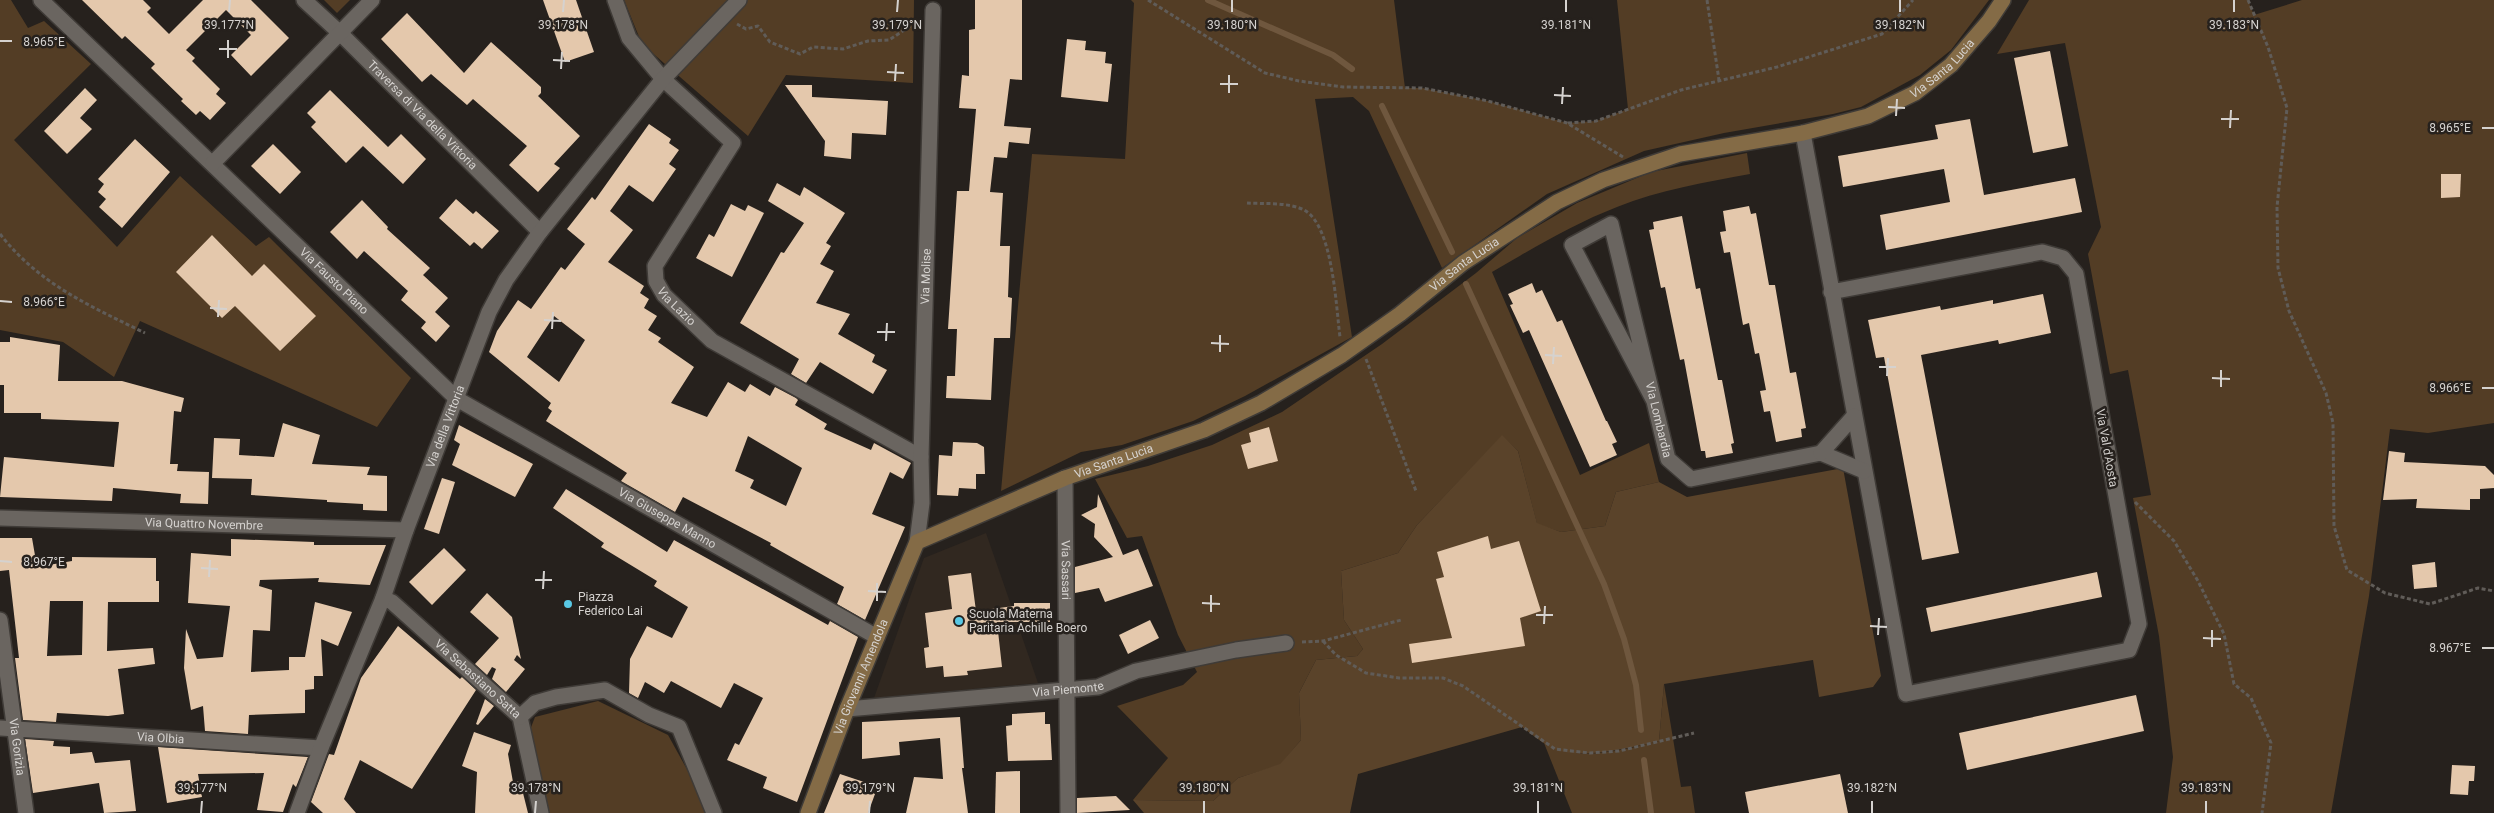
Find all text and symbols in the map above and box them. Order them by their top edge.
text: 39.177°N [204,18,254,32]
text: 39.178°N [538,18,588,32]
text: 39.179°N [872,18,922,32]
text: 39.180°N [1207,18,1257,32]
text: 39.181°N [1541,18,1591,32]
text: 39.182°N [1875,18,1925,32]
text: 39.183°N [2209,18,2259,32]
text: 8.965°E [23,35,65,49]
street label: Via Santa Lucia [1908,36,1977,101]
street label: Traversa di Via della Vittoria [365,57,480,172]
text: 8.965°E [2429,121,2471,135]
street label: Via Santa Lucia [1427,235,1502,294]
street label: Via Fausto Piano [297,245,371,317]
street label: Via Molise [918,248,934,304]
street label: Via Lazio [654,285,699,329]
text: 8.966°E [23,295,65,309]
street label: Via Lombardia [1643,381,1674,459]
text: 8.966°E [2429,381,2471,395]
street label: Via della Vittoria [423,383,467,470]
street label: Via Val d'Aosta [2093,408,2121,488]
street label: Via Santa Lucia [1073,441,1155,481]
street label: Via Giuseppe Manno [616,485,719,551]
street label: Via Quattro Novembre [145,515,263,533]
street label: Via Sassari [1059,540,1073,600]
text: 8.967°E [23,555,65,569]
place label: Piazza Federico Lai [578,590,643,618]
marker: Piazza Federico Lai [562,598,574,610]
place label: Scuola Materna Paritaria Achille Boero [969,607,1087,635]
marker: Scuola Materna Paritaria Achille Boero [953,615,965,627]
street label: Via Giovanni Amendola [831,617,891,737]
street label: Via Sebastiano Satta [432,637,524,721]
text: 8.967°E [2429,641,2471,655]
street label: Via Piemonte [1032,678,1106,700]
street label: Via Gorizia [6,717,28,776]
street label: Via Olbia [137,730,185,746]
text: 39.177°N [177,781,227,795]
text: 39.178°N [511,781,561,795]
text: 39.179°N [845,781,895,795]
text: 39.180°N [1179,781,1229,795]
text: 39.181°N [1513,781,1563,795]
text: 39.182°N [1847,781,1897,795]
text: 39.183°N [2181,781,2231,795]

